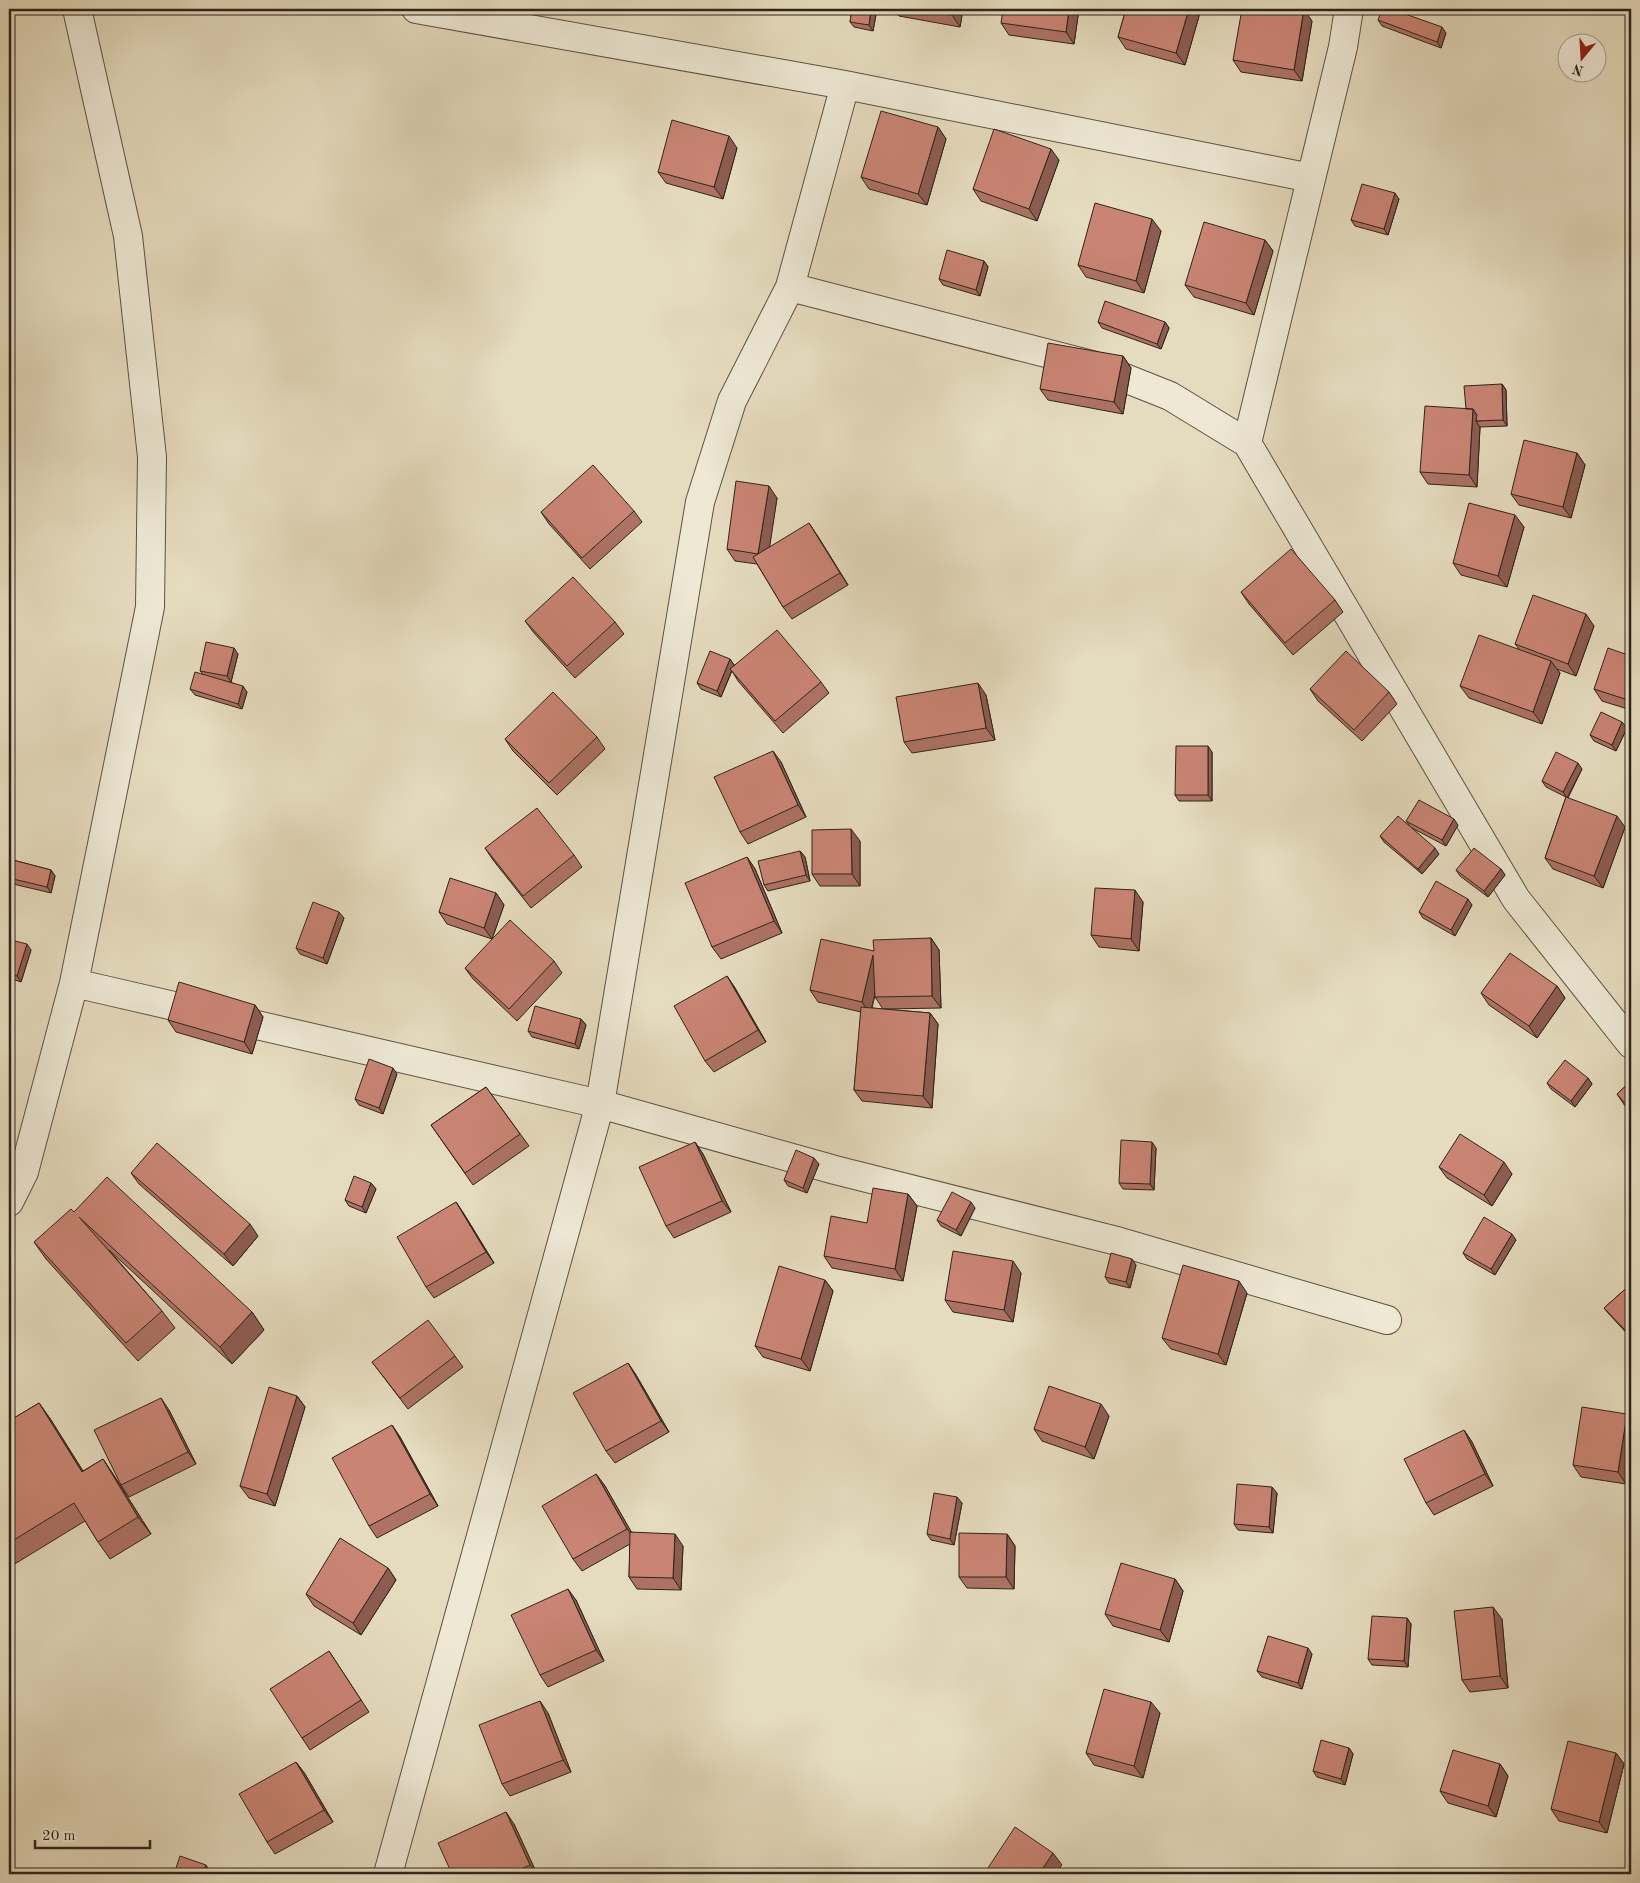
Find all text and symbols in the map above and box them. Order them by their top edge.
north arrow [1558,32,1608,82]
text: N [1571,61,1586,78]
scale bar [35,1818,150,1850]
text: 20 m [42,1829,76,1844]

